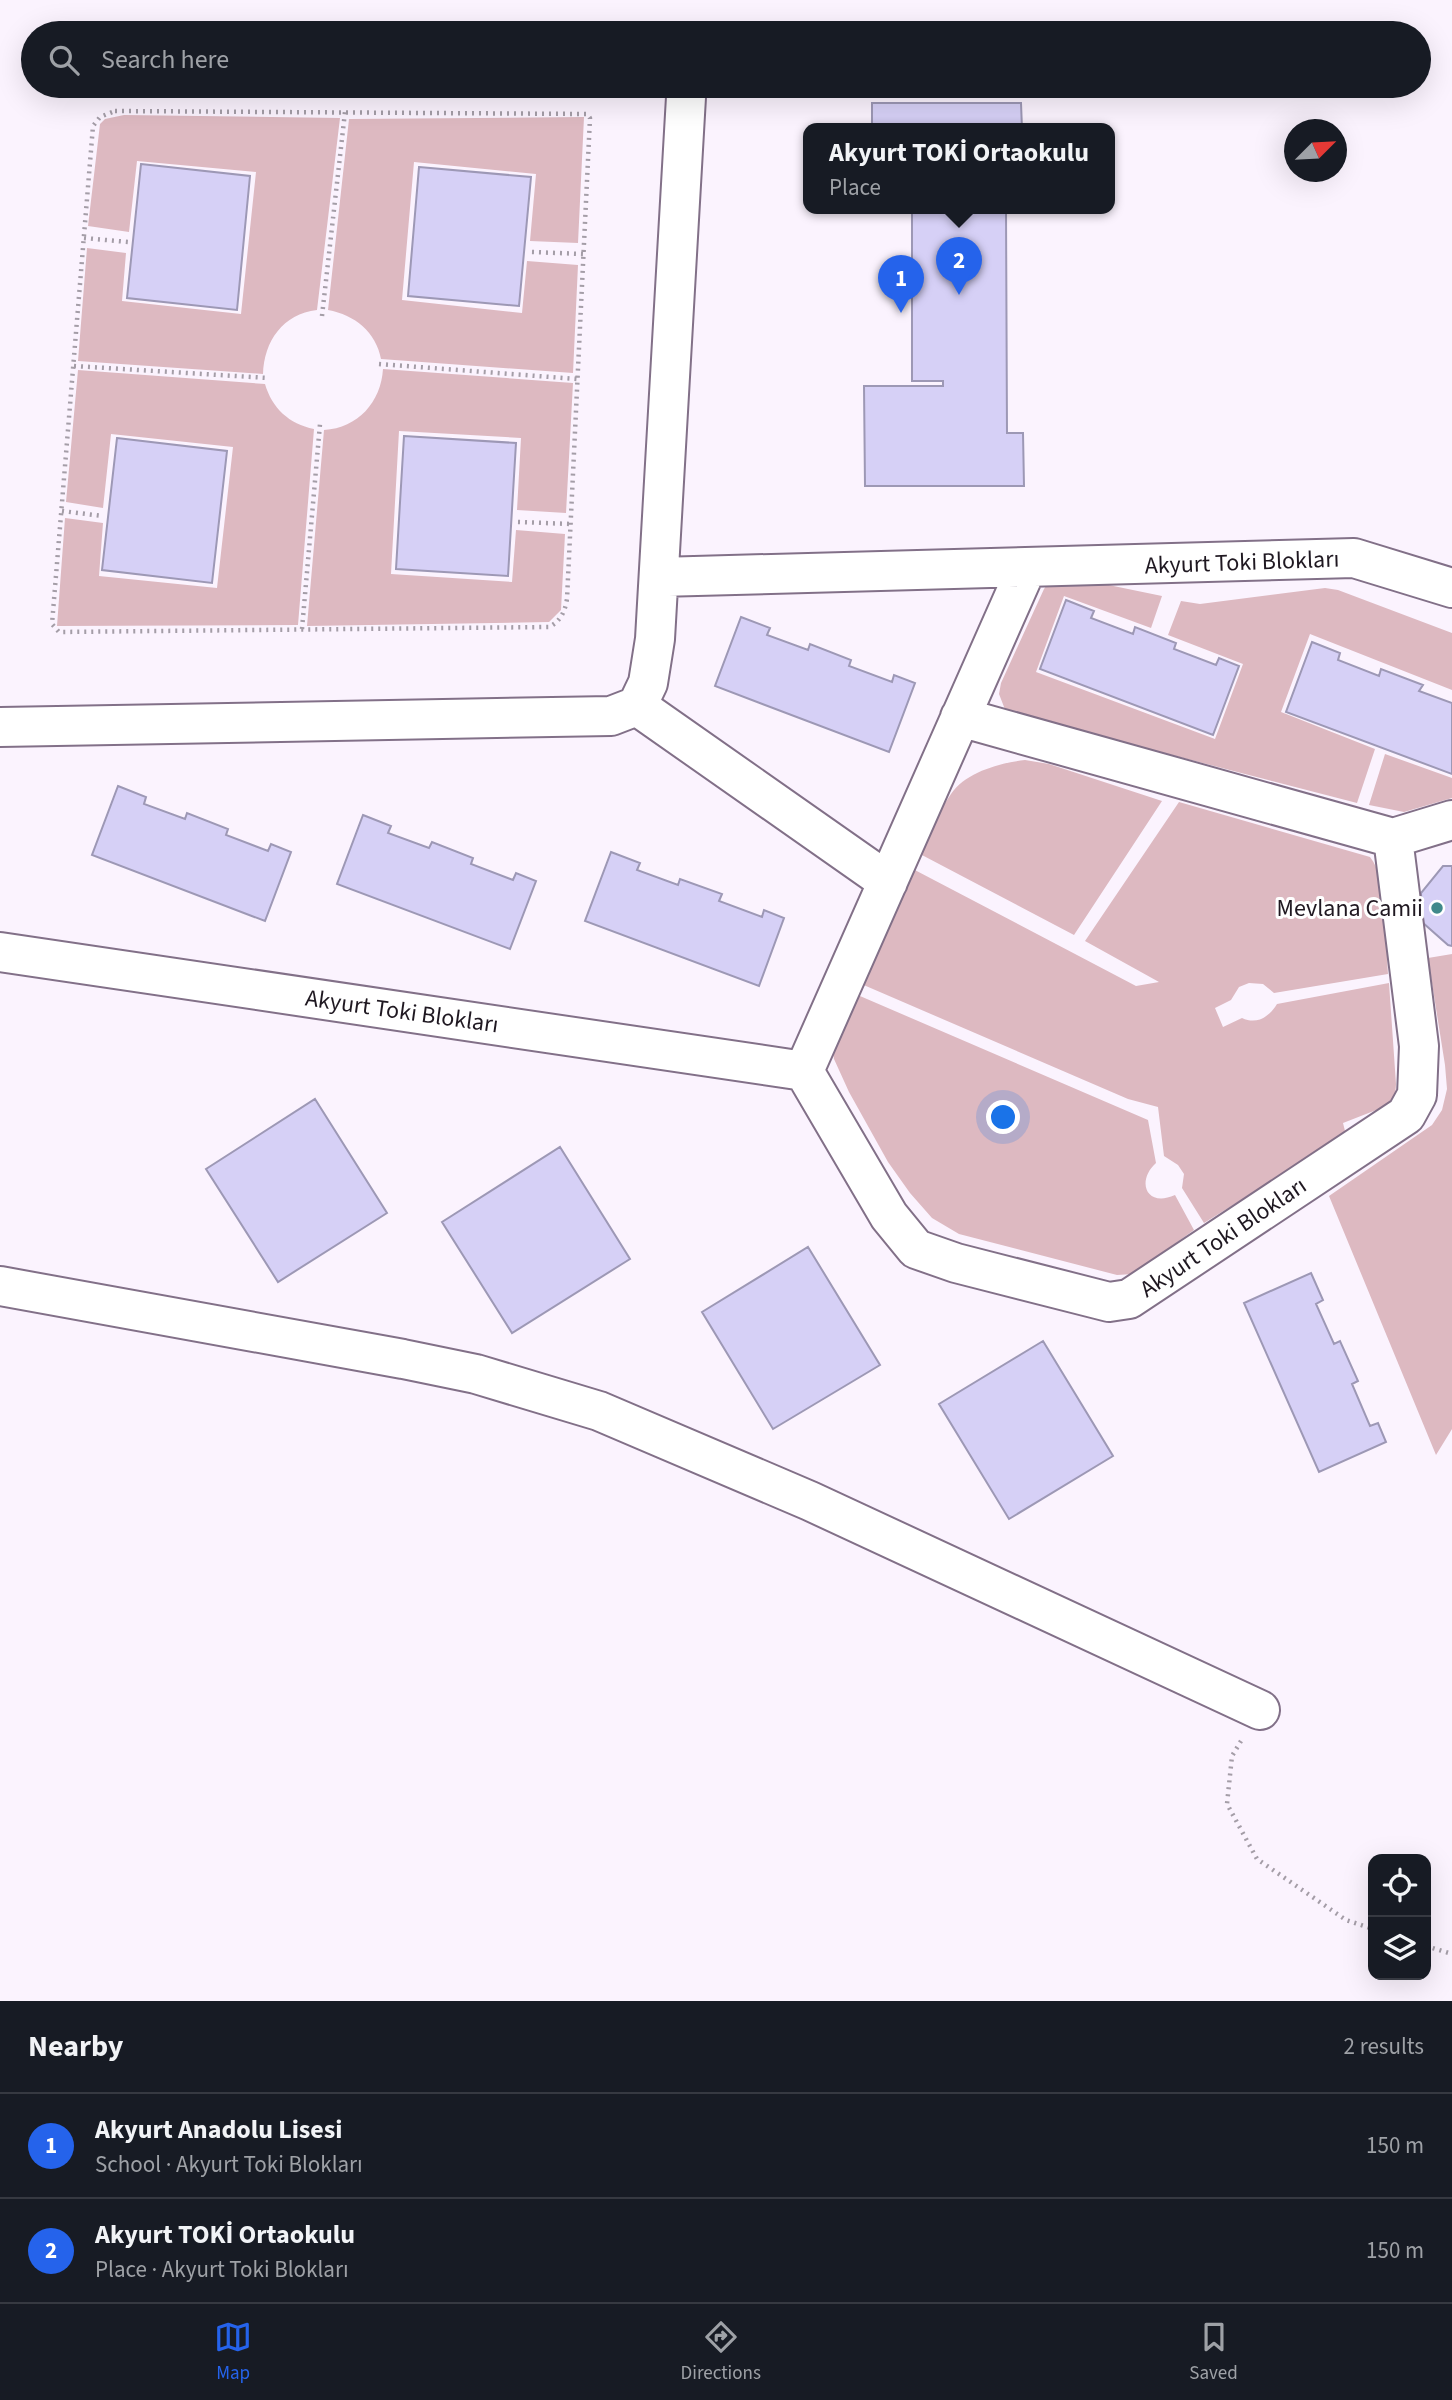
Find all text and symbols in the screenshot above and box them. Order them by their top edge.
search box [21,21,1431,98]
icon: search [45,41,83,79]
text: Search here [101,41,229,78]
north arrow [1284,119,1347,182]
popup [803,123,1115,214]
text: Akyurt TOKİ Ortaokulu [829,134,1089,171]
text: Place [829,171,881,204]
pin: 2 [936,237,982,295]
pin: 1 [878,255,924,313]
street label: Akyurt Toki Blokları [1144,542,1340,583]
place label: Mevlana Camii [1277,891,1423,926]
marker: Mevlana Camii [1429,900,1445,916]
street label: Akyurt Toki Blokları [303,981,501,1042]
your location [986,1100,1020,1134]
street label: Akyurt Toki Blokları [1133,1168,1314,1306]
map controls [1368,1854,1431,1980]
button: locate [1368,1854,1431,1917]
button: layers [1368,1917,1431,1980]
text: Nearby [28,2025,123,2068]
text: 2 results [1344,2030,1424,2063]
text: Akyurt Anadolu Lisesi [95,2111,343,2148]
text: 1 [45,2129,57,2162]
text: 150 m [1366,2129,1424,2162]
text: School · Akyurt Toki Blokları [95,2148,363,2181]
text: Akyurt TOKİ Ortaokulu [95,2216,355,2253]
text: 2 [45,2234,57,2267]
text: 150 m [1366,2234,1424,2267]
text: Place · Akyurt Toki Blokları [95,2253,349,2286]
tab: Map [214,2318,252,2387]
tab: Directions [681,2318,761,2387]
tab: Saved [1189,2318,1238,2387]

